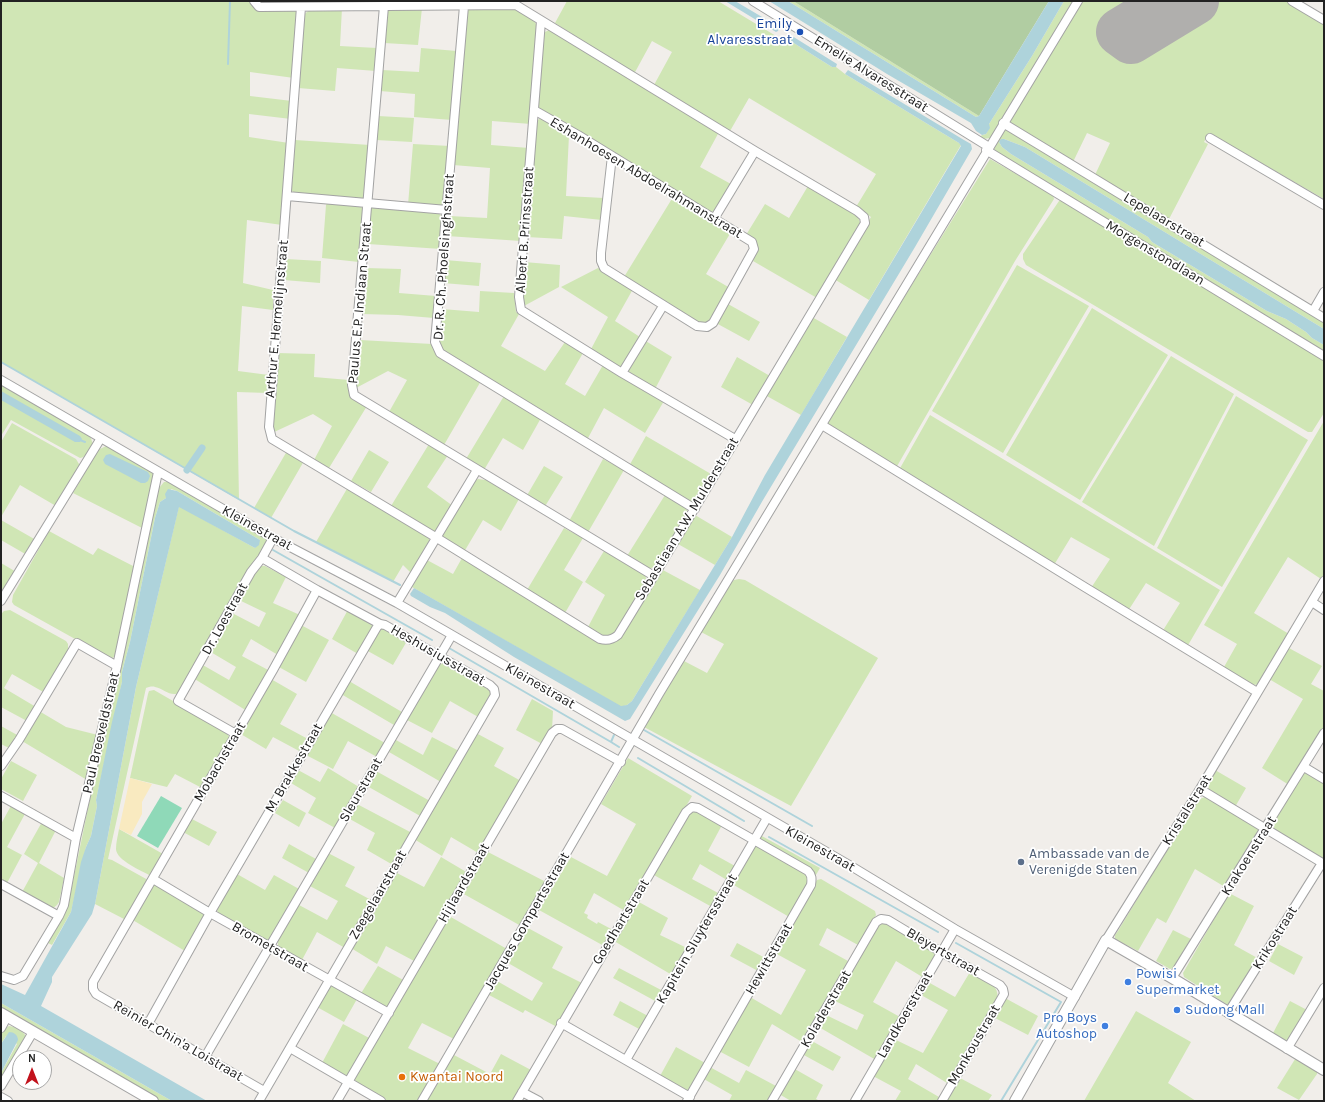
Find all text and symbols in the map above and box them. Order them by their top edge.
place label: Emily Alvaresstraat [707,16,792,48]
marker: Emily Alvaresstraat [795,27,805,37]
street label: Emelie Alvaresstraat [811,32,931,116]
street label: Eshanhoesen Abdoelrahmanstraat [547,114,745,242]
street label: Albert B. Prinsstraat [512,166,538,294]
street label: Dr. R. Ch. Phoelsinghstraat [430,173,458,341]
street label: Lepelaarstraat [1120,189,1208,251]
street label: Morgenstondlaan [1102,217,1208,289]
street label: Paulus E.P. Indiaan Straat [345,221,375,385]
street label: Arthur E. Hermelijnstraat [262,239,292,399]
street label: Sebastiaan A.W. Mulderstraat [631,434,743,604]
street label: Kleinestraat [219,502,295,554]
street label: Dr. Loestraat [198,580,252,658]
street label: Heshusiusstraat [388,621,488,689]
street label: Kleinestraat [502,659,578,713]
street label: Paul Breeveldstraat [79,671,123,795]
street label: Mobachstraat [190,719,250,805]
street label: M. Brakkestraat [262,720,326,816]
street label: Sleurstraat [336,755,386,825]
street label: Kristalstraat [1159,771,1215,849]
street label: Krakoenstraat [1218,813,1280,899]
street label: Kleinestraat [782,822,858,876]
street label: Hijlaardstraat [434,840,494,926]
place label: Ambassade van de Verenigde Staten [1029,846,1149,878]
street label: Zeegelaarstraat [346,847,410,943]
street label: Jacques Gompertsstraat [481,849,573,993]
marker: Ambassade van de Verenigde Staten [1016,857,1026,867]
street label: Kapitein Sluytersstraat [653,871,741,1007]
street label: Goedhartstraat [589,876,653,968]
street label: Krikostraat [1249,903,1301,973]
street label: Brometstraat [229,918,311,976]
street label: Hewittstraat [742,920,796,998]
street label: Bleyertstraat [903,924,983,980]
place label: Powisi Supermarket [1136,966,1220,998]
street label: Koladerstraat [797,967,855,1051]
street label: Landkoerstraat [873,969,937,1061]
marker: Powisi Supermarket [1123,977,1133,987]
street label: Reinier Chin'a Loistraat [110,997,246,1085]
street label: Monkoustraat [944,1002,1004,1088]
place label: Sudong Mall [1185,1002,1265,1018]
marker: Sudong Mall [1172,1005,1182,1015]
place label: Pro Boys Autoshop [1036,1010,1097,1042]
marker: Pro Boys Autoshop [1100,1021,1110,1031]
north arrow [12,1050,52,1090]
text: N [28,1052,36,1065]
place label: Kwantai Noord [410,1069,504,1085]
marker: Kwantai Noord [397,1072,407,1082]

